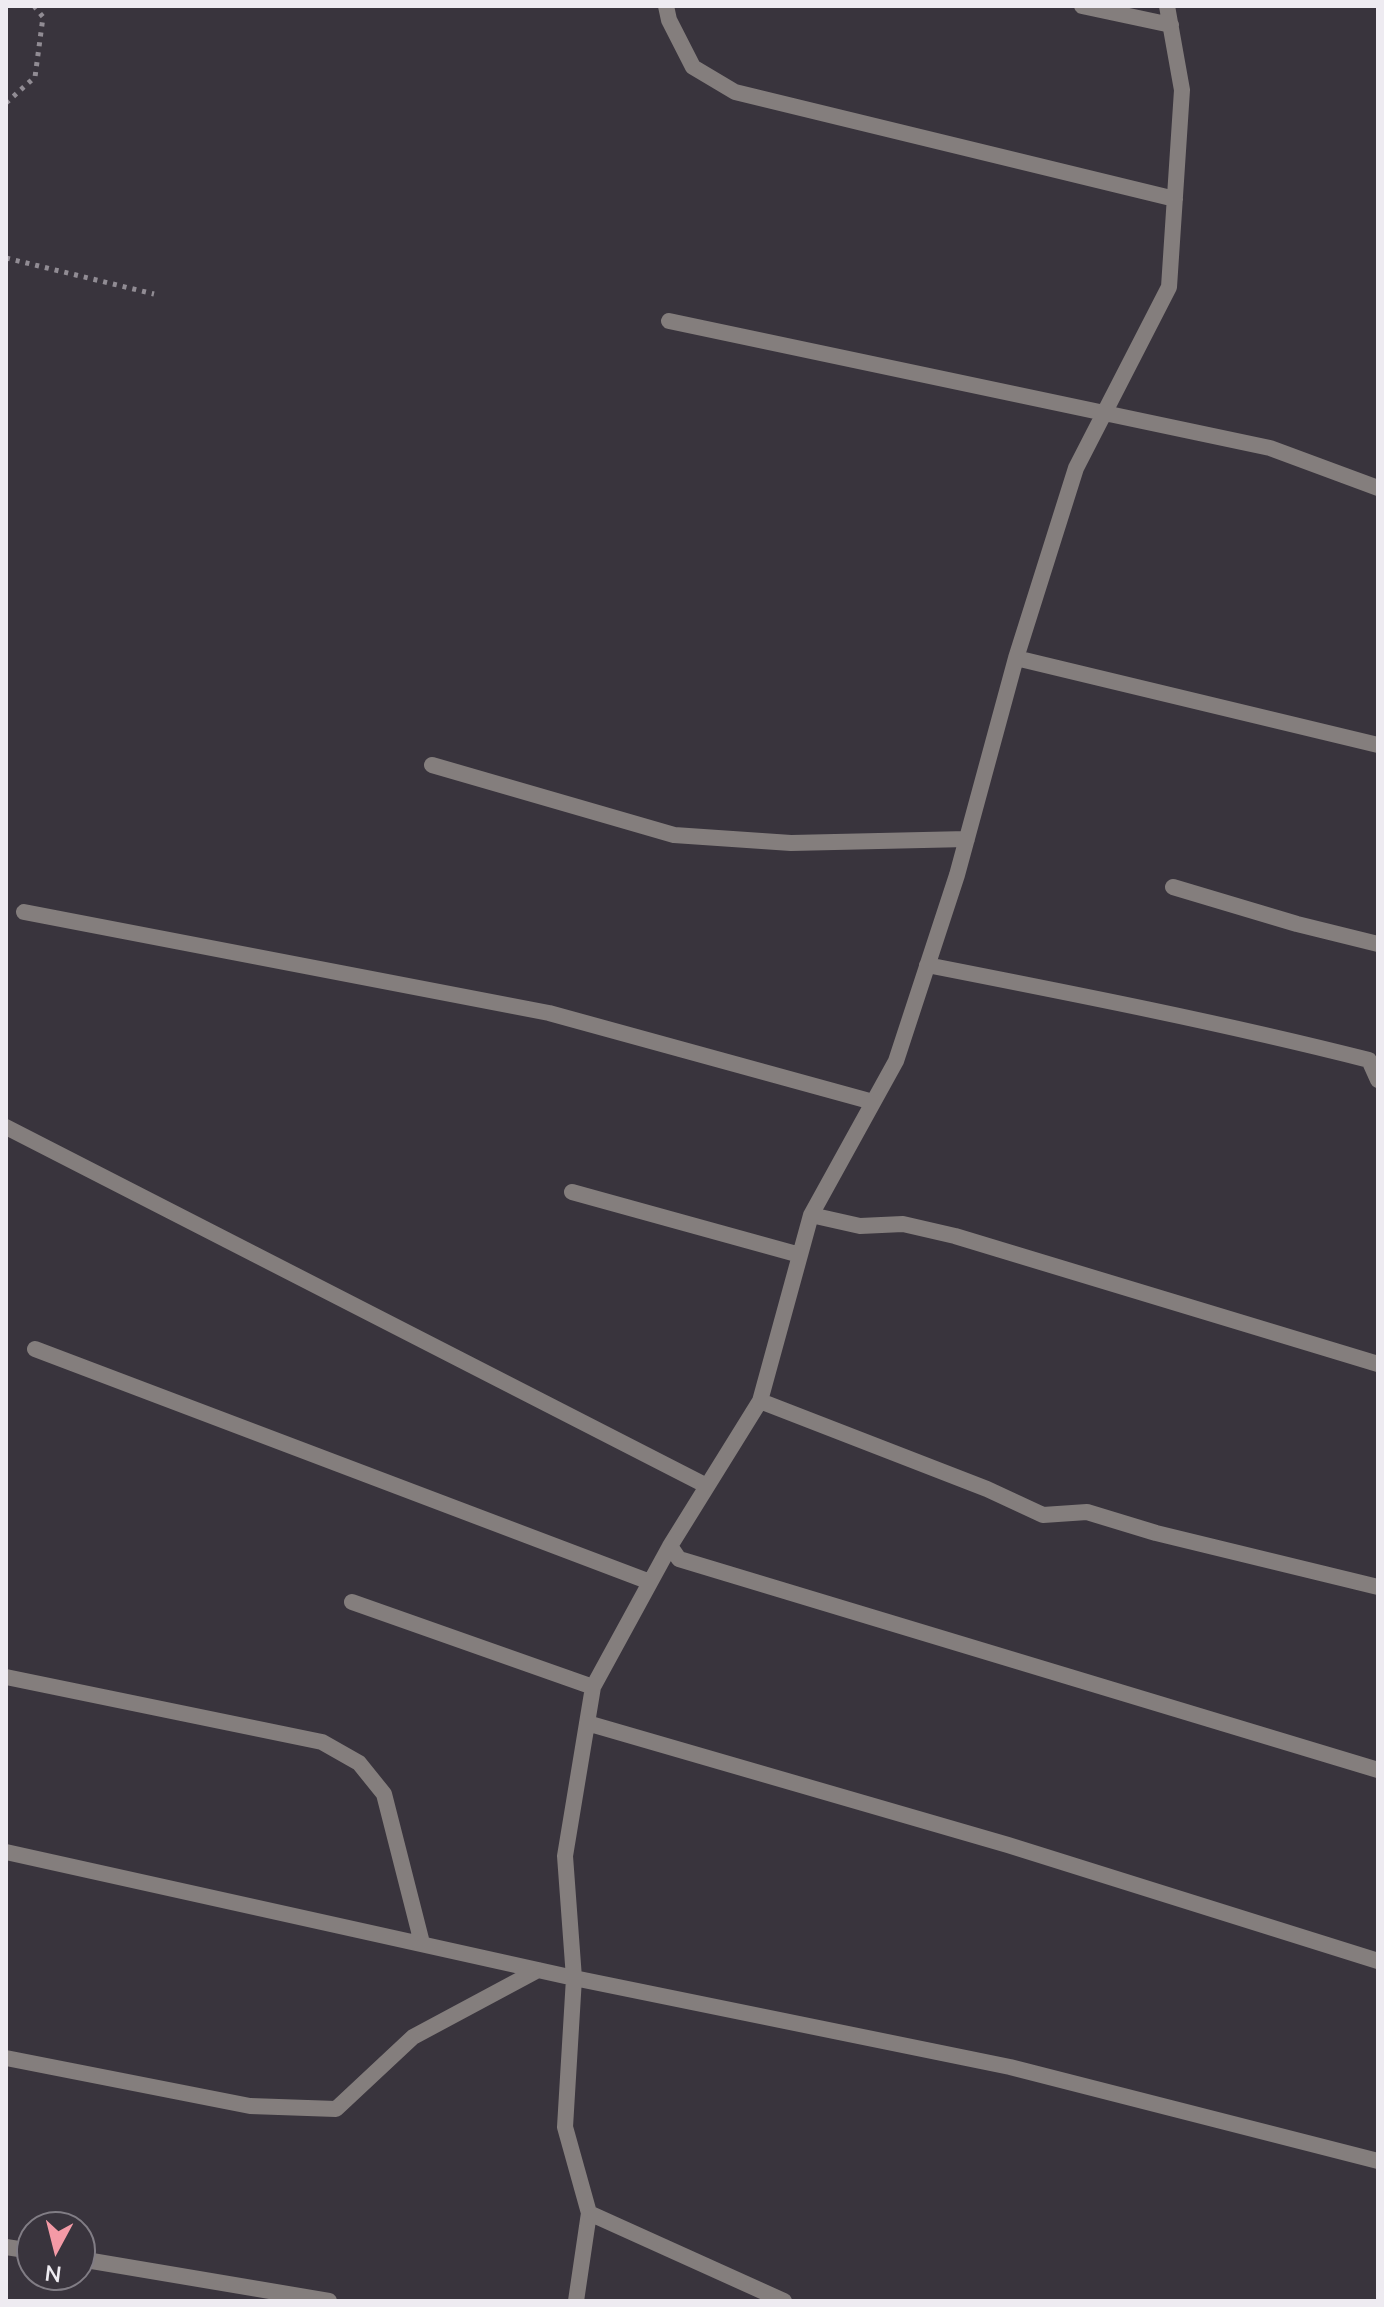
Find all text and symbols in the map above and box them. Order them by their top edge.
north arrow [16,2211,96,2291]
text: N [43,2257,63,2289]

